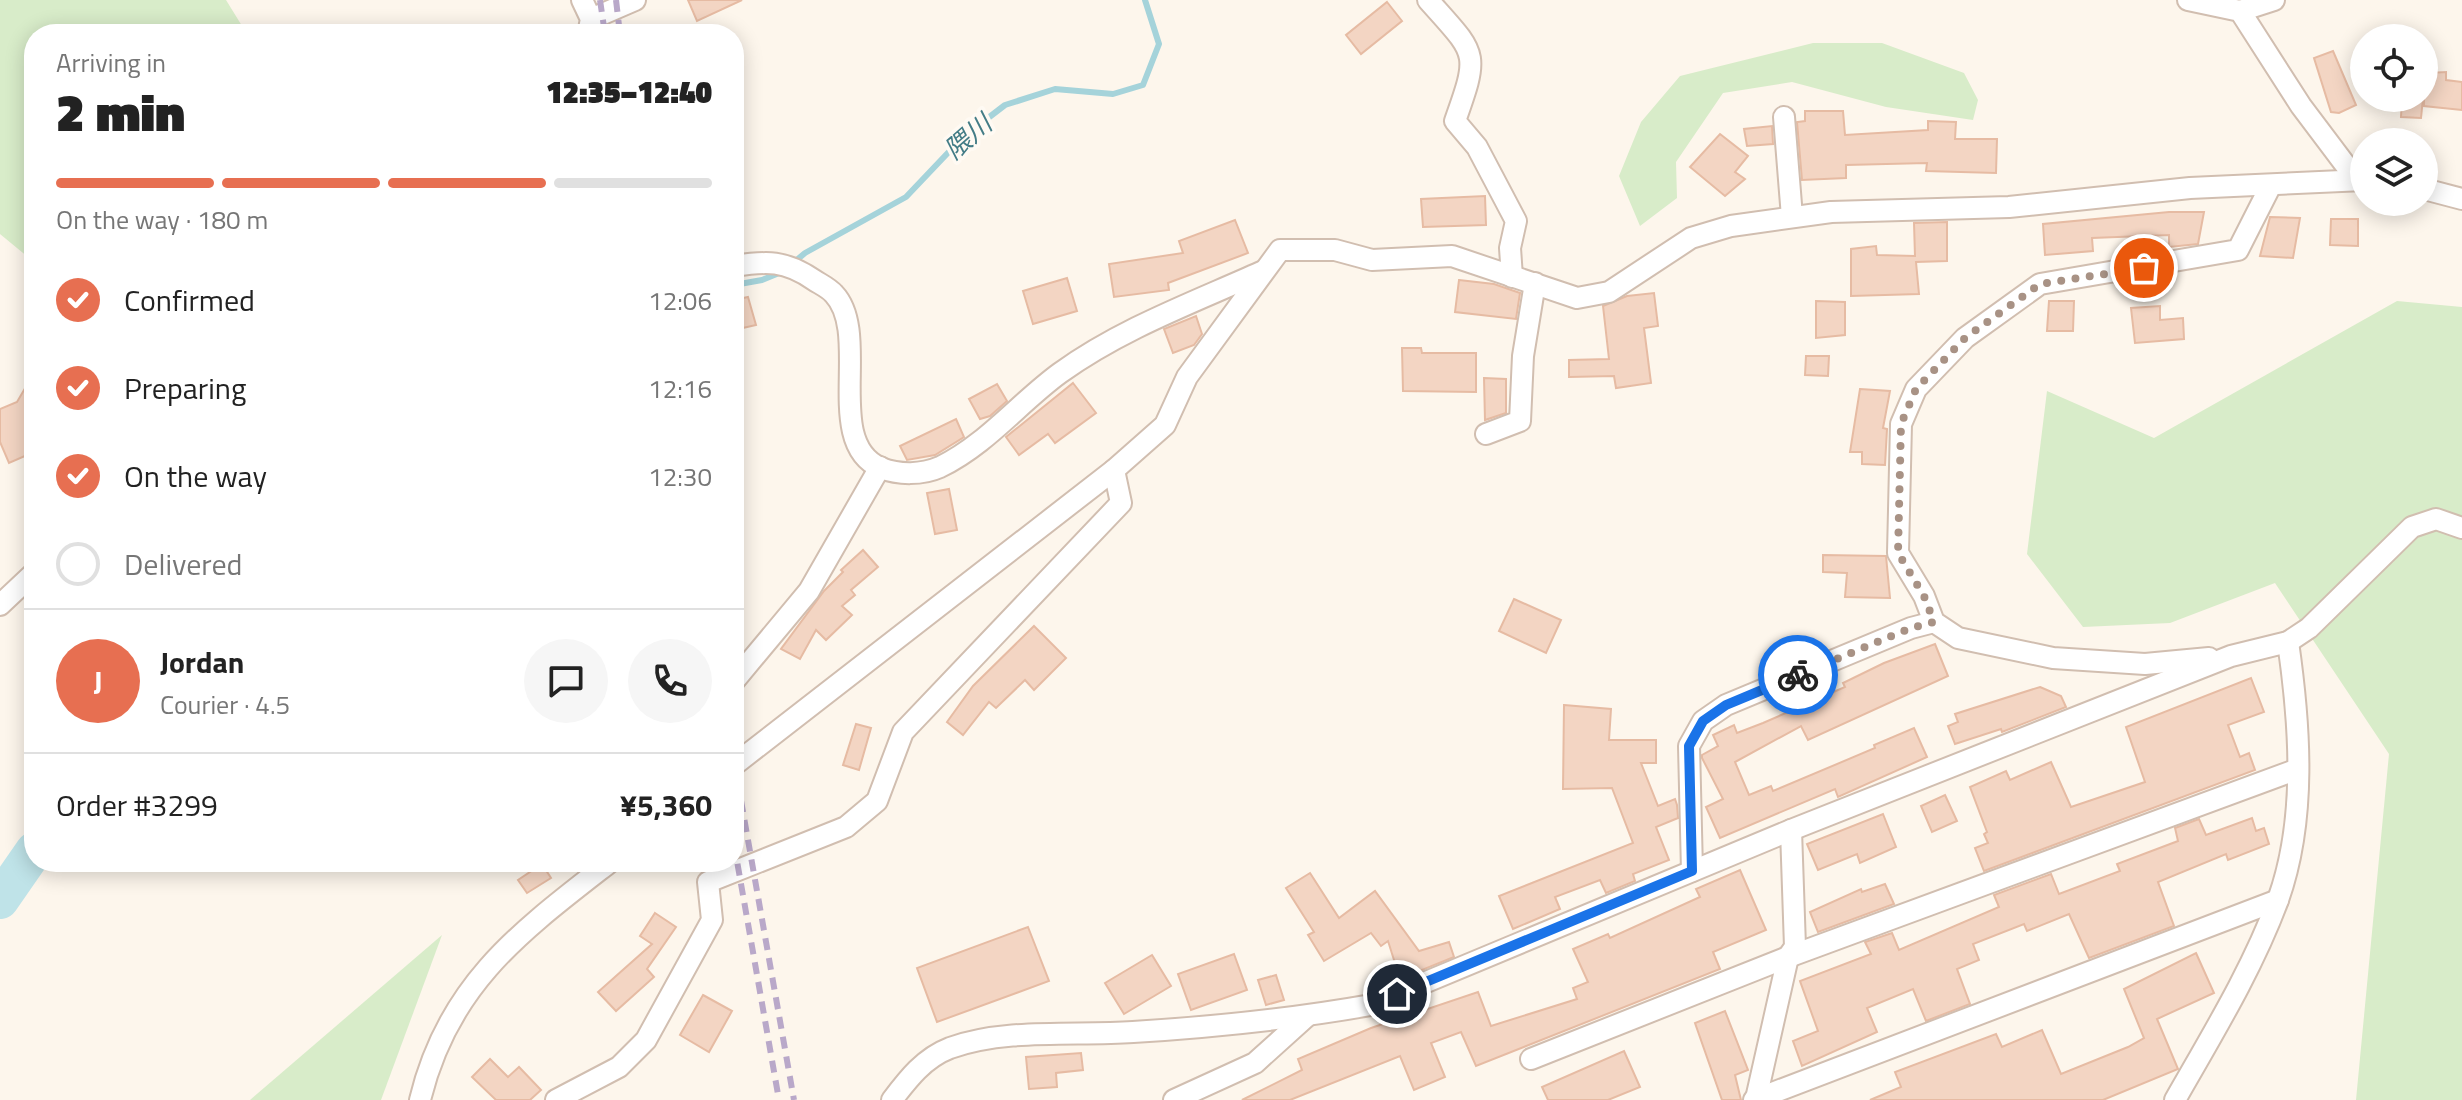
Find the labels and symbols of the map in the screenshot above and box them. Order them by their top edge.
water label: 隈川 [935,103,1002,168]
pin [2110,234,2178,302]
courier [1758,635,1838,715]
pin [1363,960,1431,1028]

